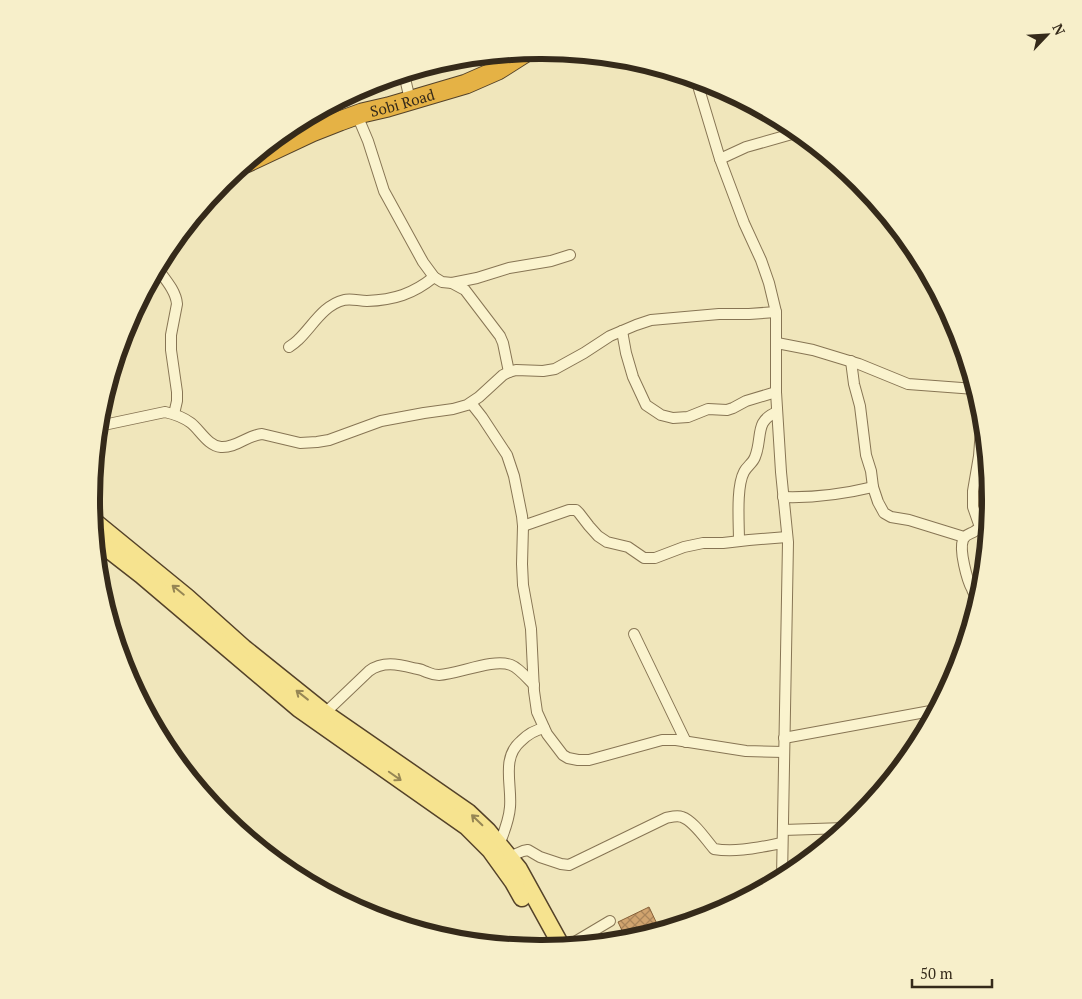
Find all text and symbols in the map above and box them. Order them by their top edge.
north arrow [1022,10,1072,60]
text: N [1048,20,1070,38]
street label: Sobi Road [368,84,437,121]
one-way arrow [172,585,185,596]
one-way arrow [296,689,309,700]
one-way arrow [388,771,402,781]
one-way arrow [470,814,483,826]
scale bar [912,956,992,988]
text: 50 m [920,963,953,983]

